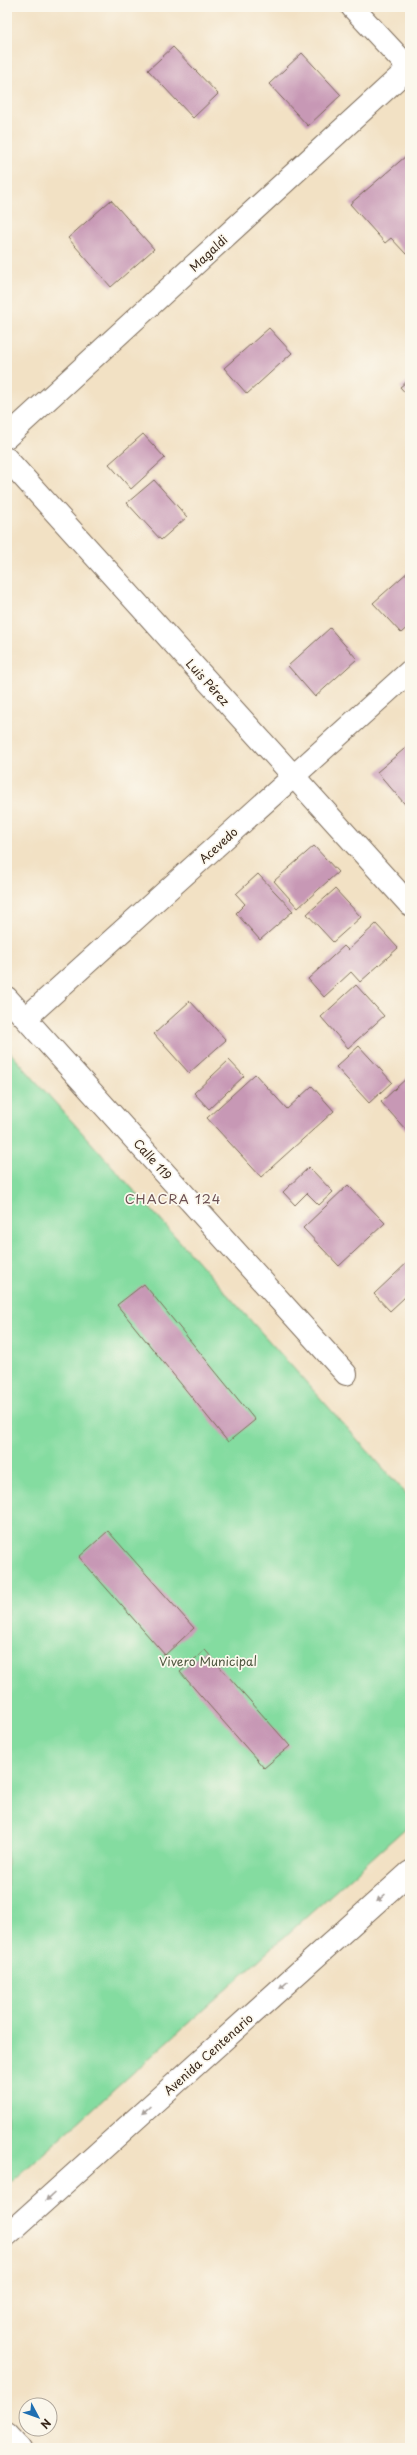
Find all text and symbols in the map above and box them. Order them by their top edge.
street label: Magaldi [185,231,231,275]
street label: Luis Pérez [182,655,234,710]
street label: Acevedo [195,822,242,867]
street label: Calle 119 [130,1134,176,1184]
district label: CHACRA 124 [125,1189,221,1208]
park label: Vivero Municipal [159,1652,257,1670]
one-way arrow [376,1894,386,1903]
one-way arrow [280,1980,289,1989]
street label: Avenida Centenario [159,2009,257,2099]
one-way arrow [141,2105,151,2114]
one-way arrow [44,2192,55,2201]
north arrow [18,2397,58,2437]
text: N [36,2415,55,2433]

